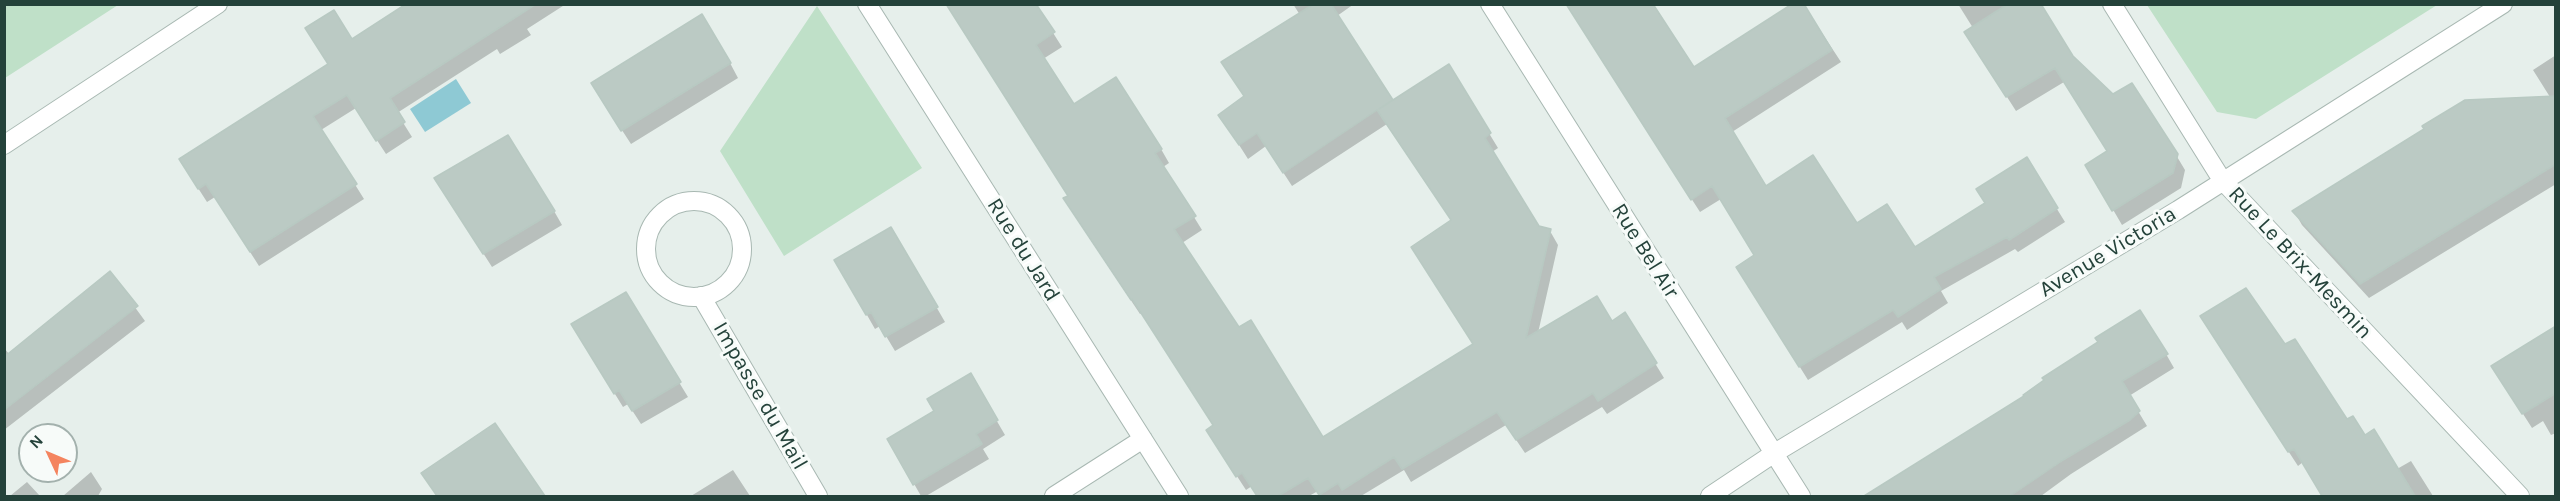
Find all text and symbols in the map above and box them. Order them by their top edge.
street label: Rue Le Brix-Mesmin [2222,181,2378,345]
street label: Rue du Jard [981,193,1065,307]
street label: Rue Bel Air [1606,199,1684,303]
street label: Avenue Victoria [2035,201,2181,303]
street label: Impasse du Mail [707,317,813,475]
north arrow [18,423,78,483]
text: N [25,431,47,452]

